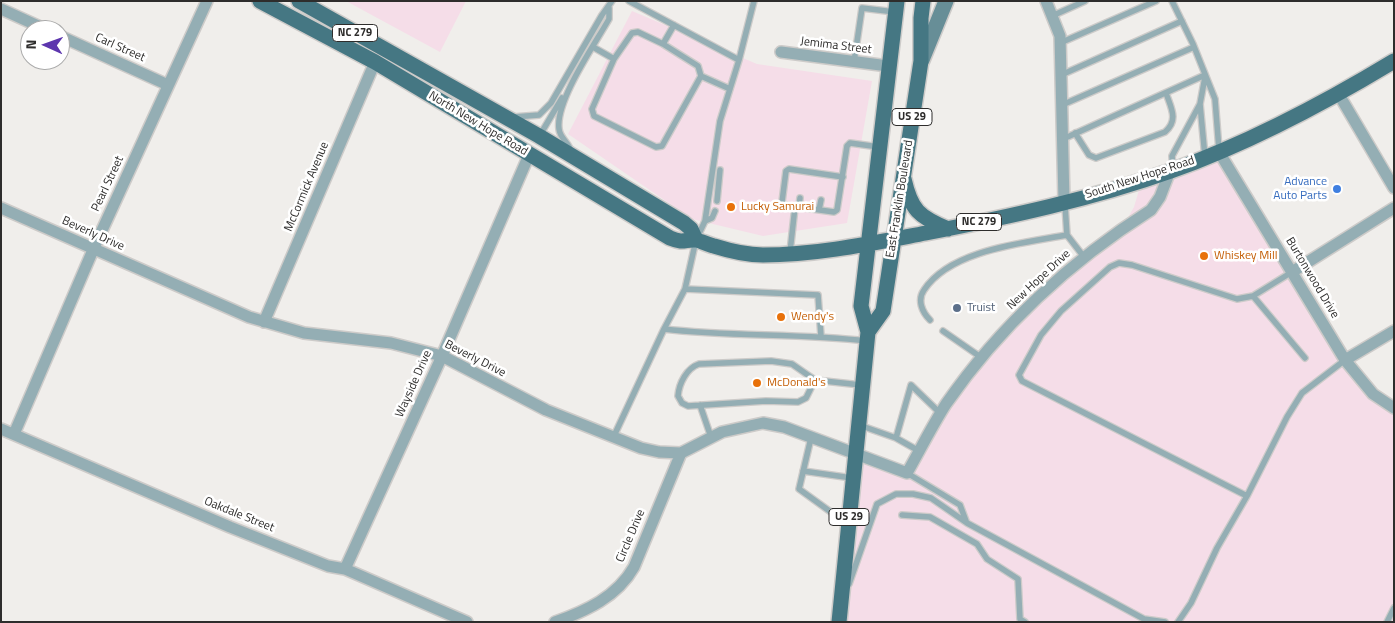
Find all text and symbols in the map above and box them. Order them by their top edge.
north arrow [20,20,70,70]
road number: NC 279 [332,24,378,42]
street label: Carl Street [93,31,147,65]
street label: Jemima Street [800,34,872,58]
text: N [20,39,41,50]
street label: North New Hope Road [426,89,530,159]
road number: US 29 [892,108,932,125]
street label: East Franklin Boulevard [884,139,916,259]
street label: McCormick Avenue [282,140,332,234]
street label: Pearl Street [89,154,127,214]
street label: South New Hope Road [1084,154,1196,202]
place label: Advance Auto Parts [1273,175,1327,203]
marker: Advance Auto Parts [1331,183,1343,195]
place label: Lucky Samurai [741,200,814,214]
marker: Lucky Samurai [725,201,737,213]
road number: NC 279 [956,213,1002,230]
street label: Beverly Drive [60,214,126,254]
street label: Burtonwood Drive [1282,235,1342,321]
street label: New Hope Drive [1004,247,1074,313]
place label: Whiskey Mill [1214,249,1278,263]
marker: Whiskey Mill [1198,250,1210,262]
place label: Truist [967,301,995,315]
marker: Truist [951,302,963,314]
place label: Wendy's [791,310,834,324]
marker: Wendy's [775,311,787,323]
street label: Beverly Drive [442,337,508,381]
street label: Wayside Drive [393,348,435,420]
place label: McDonald's [767,376,826,390]
marker: McDonald's [751,377,763,389]
street label: Oakdale Street [202,494,276,536]
street label: Circle Drive [613,507,649,565]
road number: US 29 [829,508,869,526]

